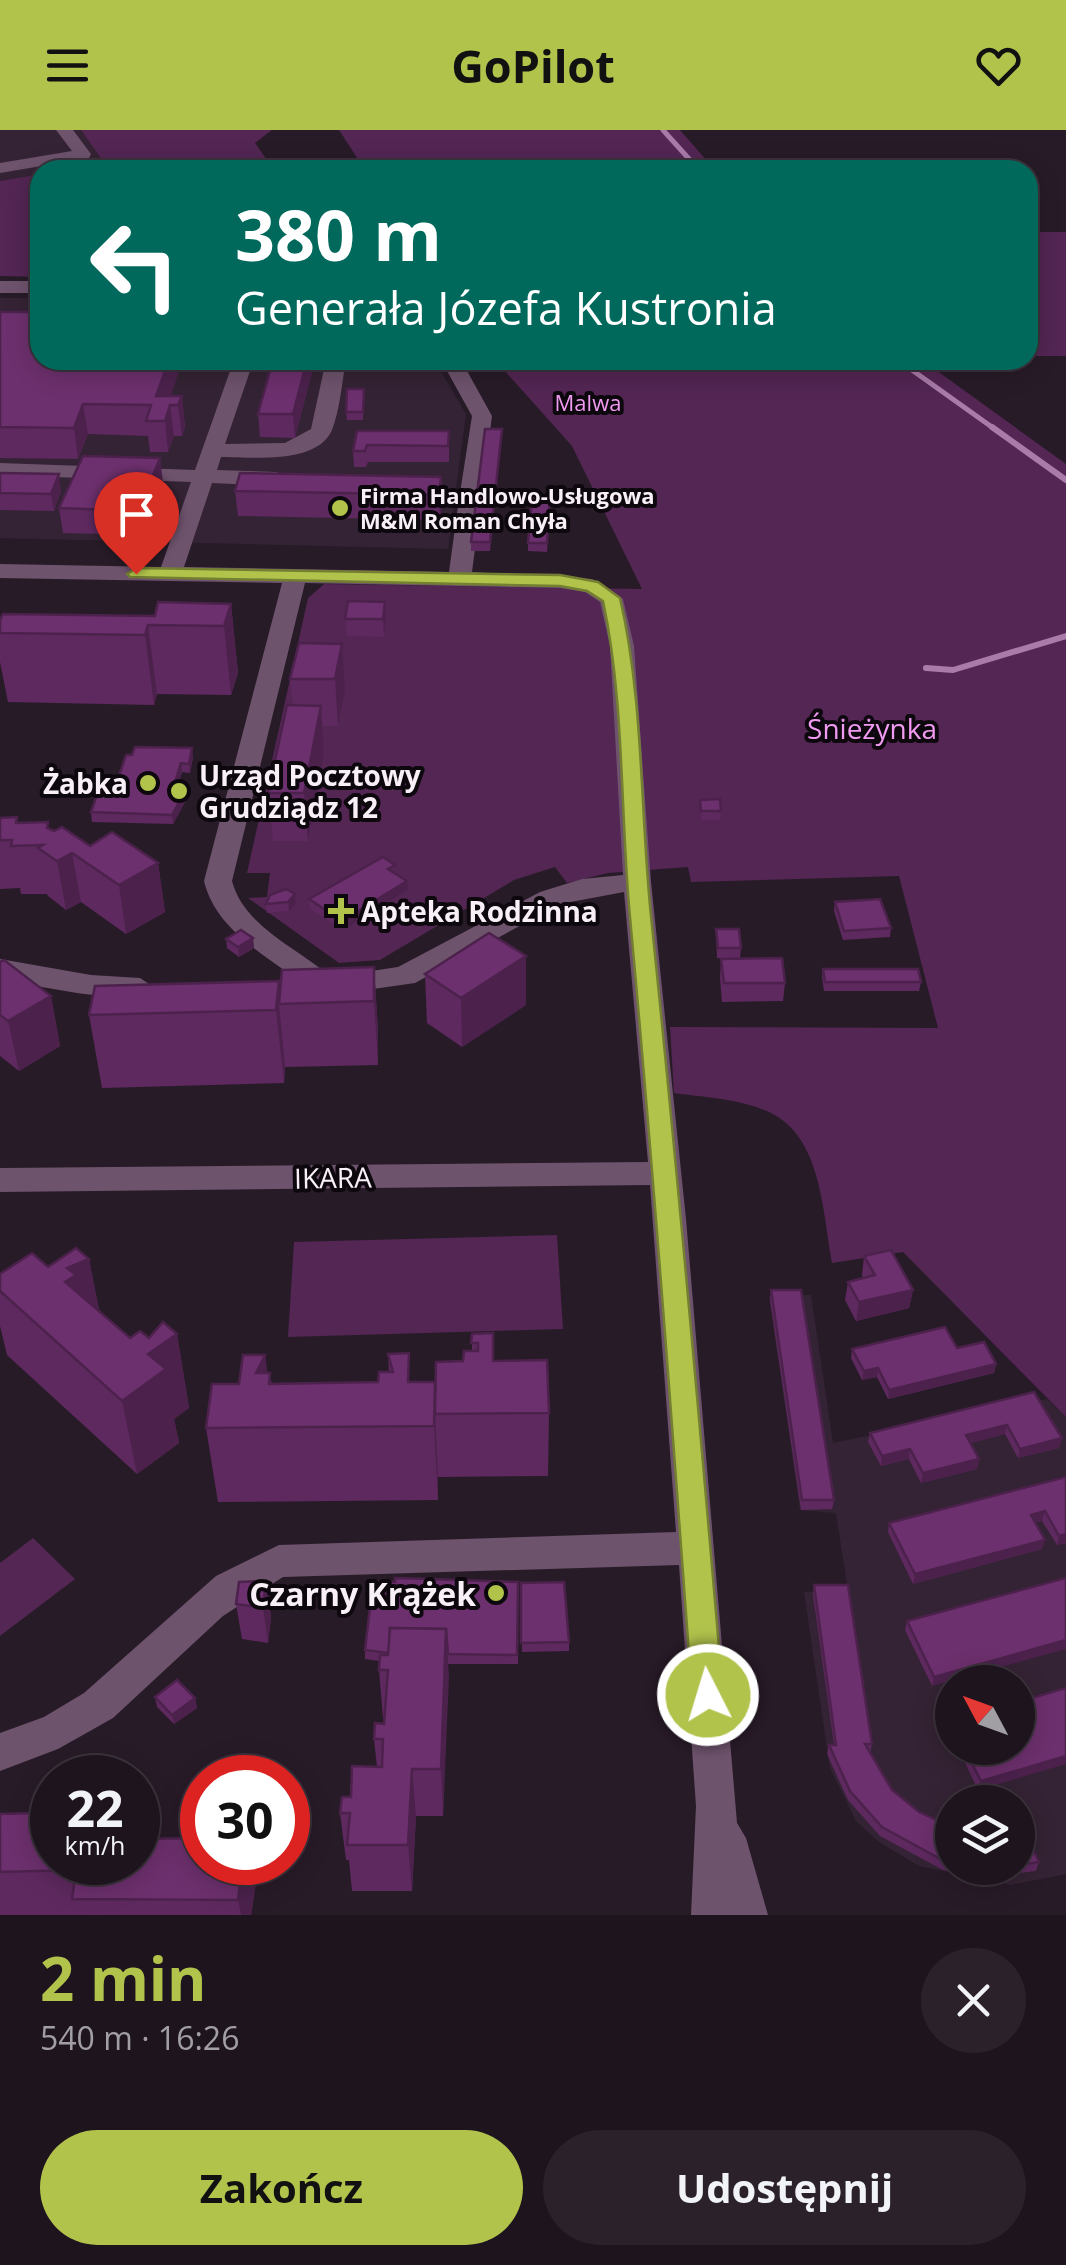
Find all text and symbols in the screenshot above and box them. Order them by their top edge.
text: GoPilot [451,35,615,96]
icon: menu [40,38,95,93]
icon: heart [971,38,1026,93]
text: 380 m [235,186,442,282]
icon: left [70,200,200,330]
text: Generała Józefa Kustronia [235,277,777,338]
park label: Malwa [555,387,621,417]
pin [94,472,179,575]
place label: Firma Handlowo-Usługowa M&M Roman Chyła [360,480,655,535]
icon: arrive [109,487,164,542]
marker: Firma Handlowo-Usługowa M&M Roman Chyła [329,497,351,519]
park label: Śnieżynka [807,709,937,747]
place label: Urząd Pocztowy Grudziądz 12 [199,756,421,826]
place label: Żabka [43,764,128,802]
marker: Żabka [137,772,159,794]
marker: Urząd Pocztowy Grudziądz 12 [168,780,190,802]
place label: Apteka Rodzinna [361,892,598,930]
marker: Apteka Rodzinna [330,900,352,922]
street label: IKARA [294,1157,372,1197]
place label: Czarny Krążek [249,1572,476,1615]
marker: Czarny Krążek [485,1582,507,1604]
position arrow [656,1643,760,1747]
north arrow [935,1665,1035,1765]
map controls [935,1665,1035,1885]
speed limit sign: 30 [180,1755,310,1885]
text: 22 [66,1774,124,1842]
button: layers [935,1785,1035,1885]
text: km/h [65,1828,125,1862]
text: 2 min [40,1937,207,2019]
button: close [921,1948,1026,2053]
text: 540 m · 16:26 [40,2016,239,2059]
button: Zakończ [40,2130,523,2245]
button: Udostępnij [543,2130,1026,2245]

